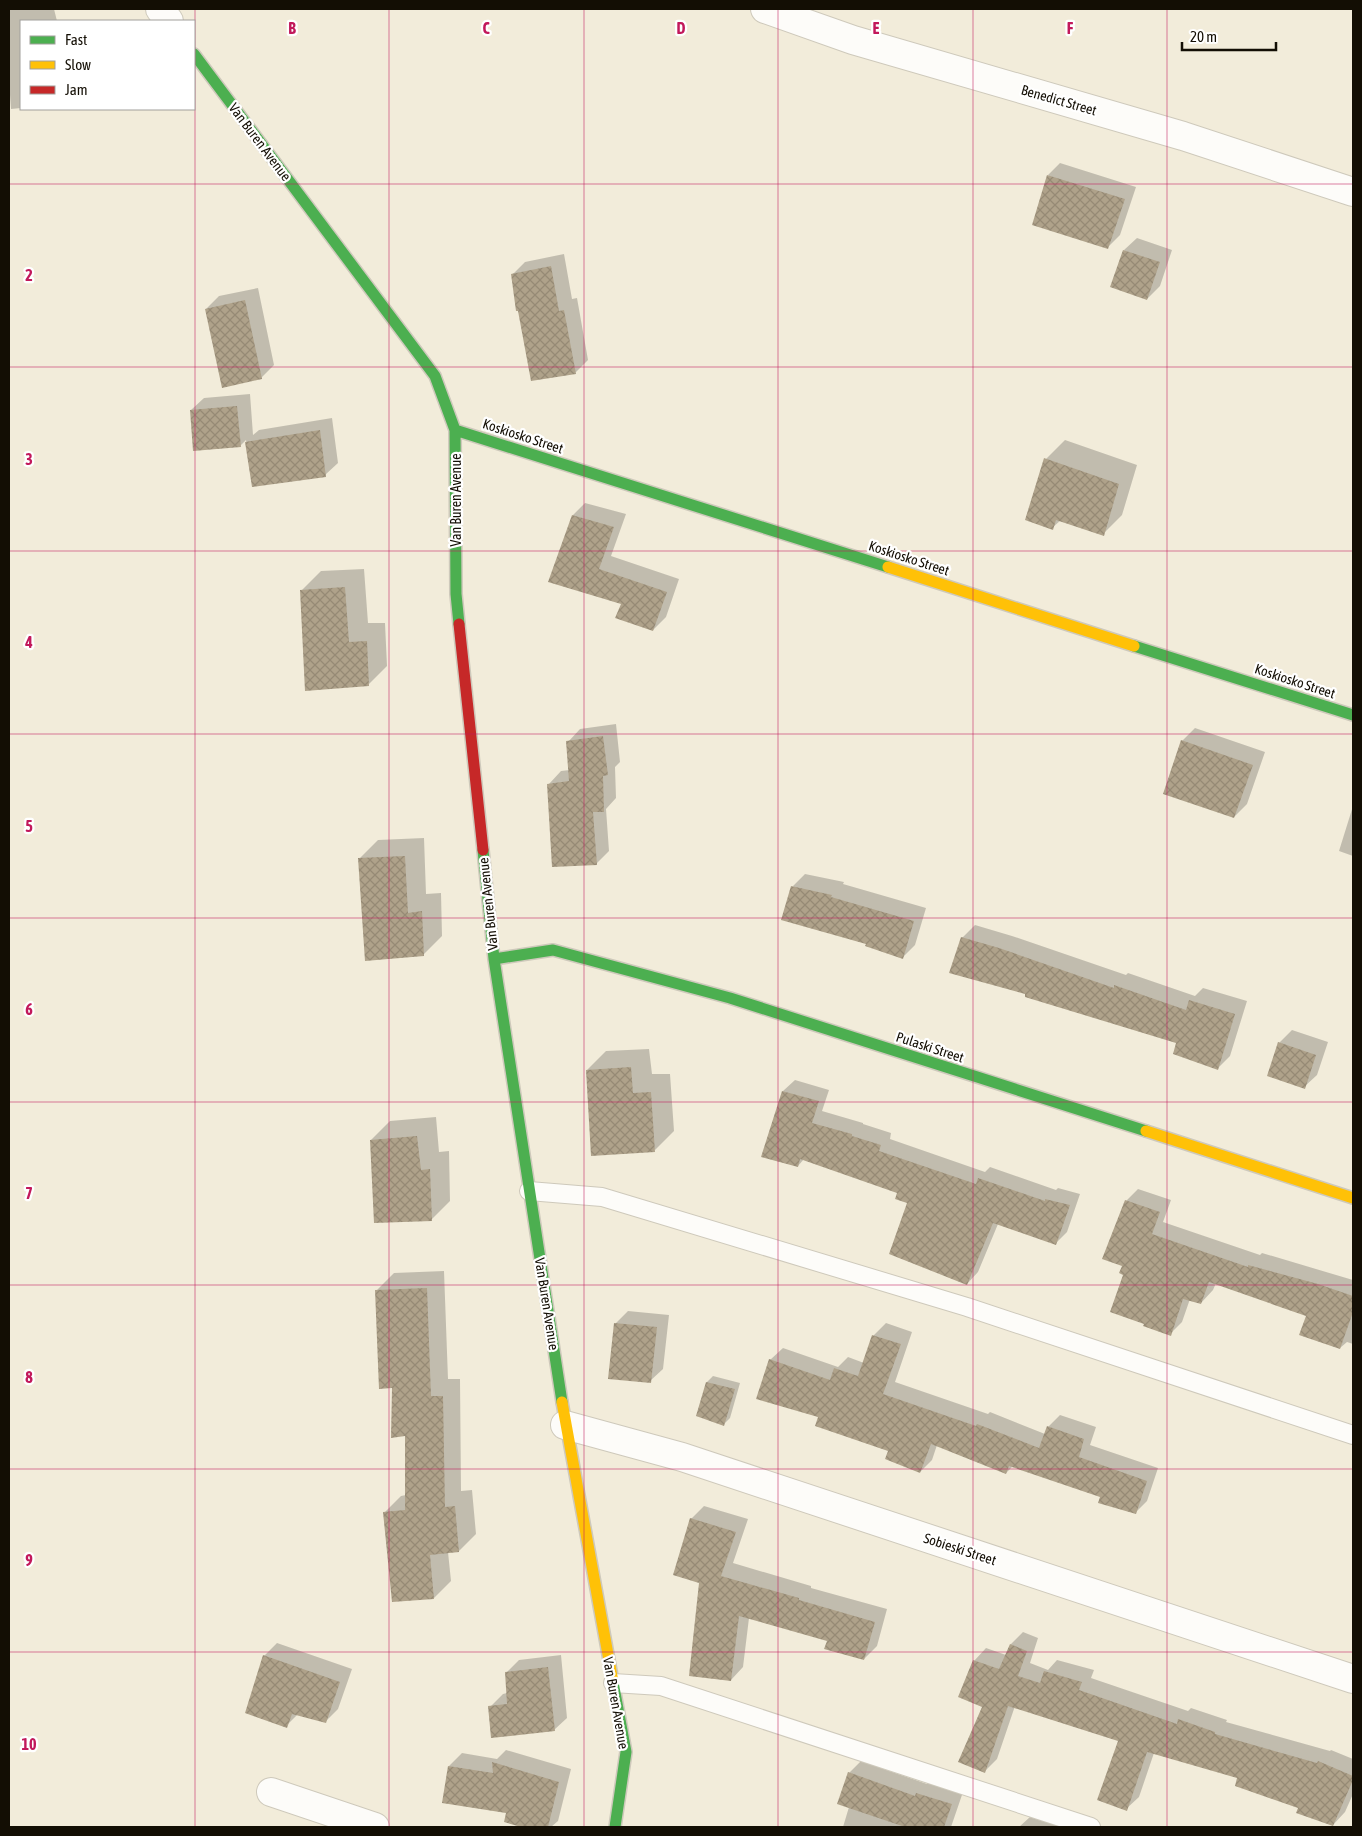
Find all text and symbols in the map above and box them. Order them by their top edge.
text: B [288,19,296,37]
text: C [482,19,490,37]
text: D [677,19,686,37]
text: E [873,19,880,37]
text: F [1067,19,1074,37]
legend [20,20,195,110]
scale bar [1182,20,1276,52]
text: 20 m [1190,28,1217,45]
text: Fast [65,31,87,48]
text: Slow [65,56,91,73]
text: Jam [65,81,88,98]
street label: Benedict Street [1019,82,1099,118]
street label: Van Buren Avenue [226,100,294,184]
text: 2 [25,266,33,284]
street label: Koskiosko Street [481,415,565,457]
text: 3 [25,450,33,468]
street label: Van Buren Avenue [448,453,464,547]
street label: Koskiosko Street [867,537,951,579]
text: 4 [24,633,33,651]
street label: Koskiosko Street [1253,660,1337,702]
text: 5 [25,817,33,835]
street label: Van Buren Avenue [475,857,501,951]
text: 6 [25,1000,33,1018]
street label: Pulaski Street [894,1029,966,1065]
text: 7 [25,1184,33,1202]
street label: Van Buren Avenue [532,1257,562,1351]
text: 8 [25,1368,33,1386]
street label: Sobieski Street [922,1530,998,1568]
text: 9 [25,1551,33,1569]
street label: Van Buren Avenue [600,1656,632,1750]
text: 10 [21,1735,37,1753]

